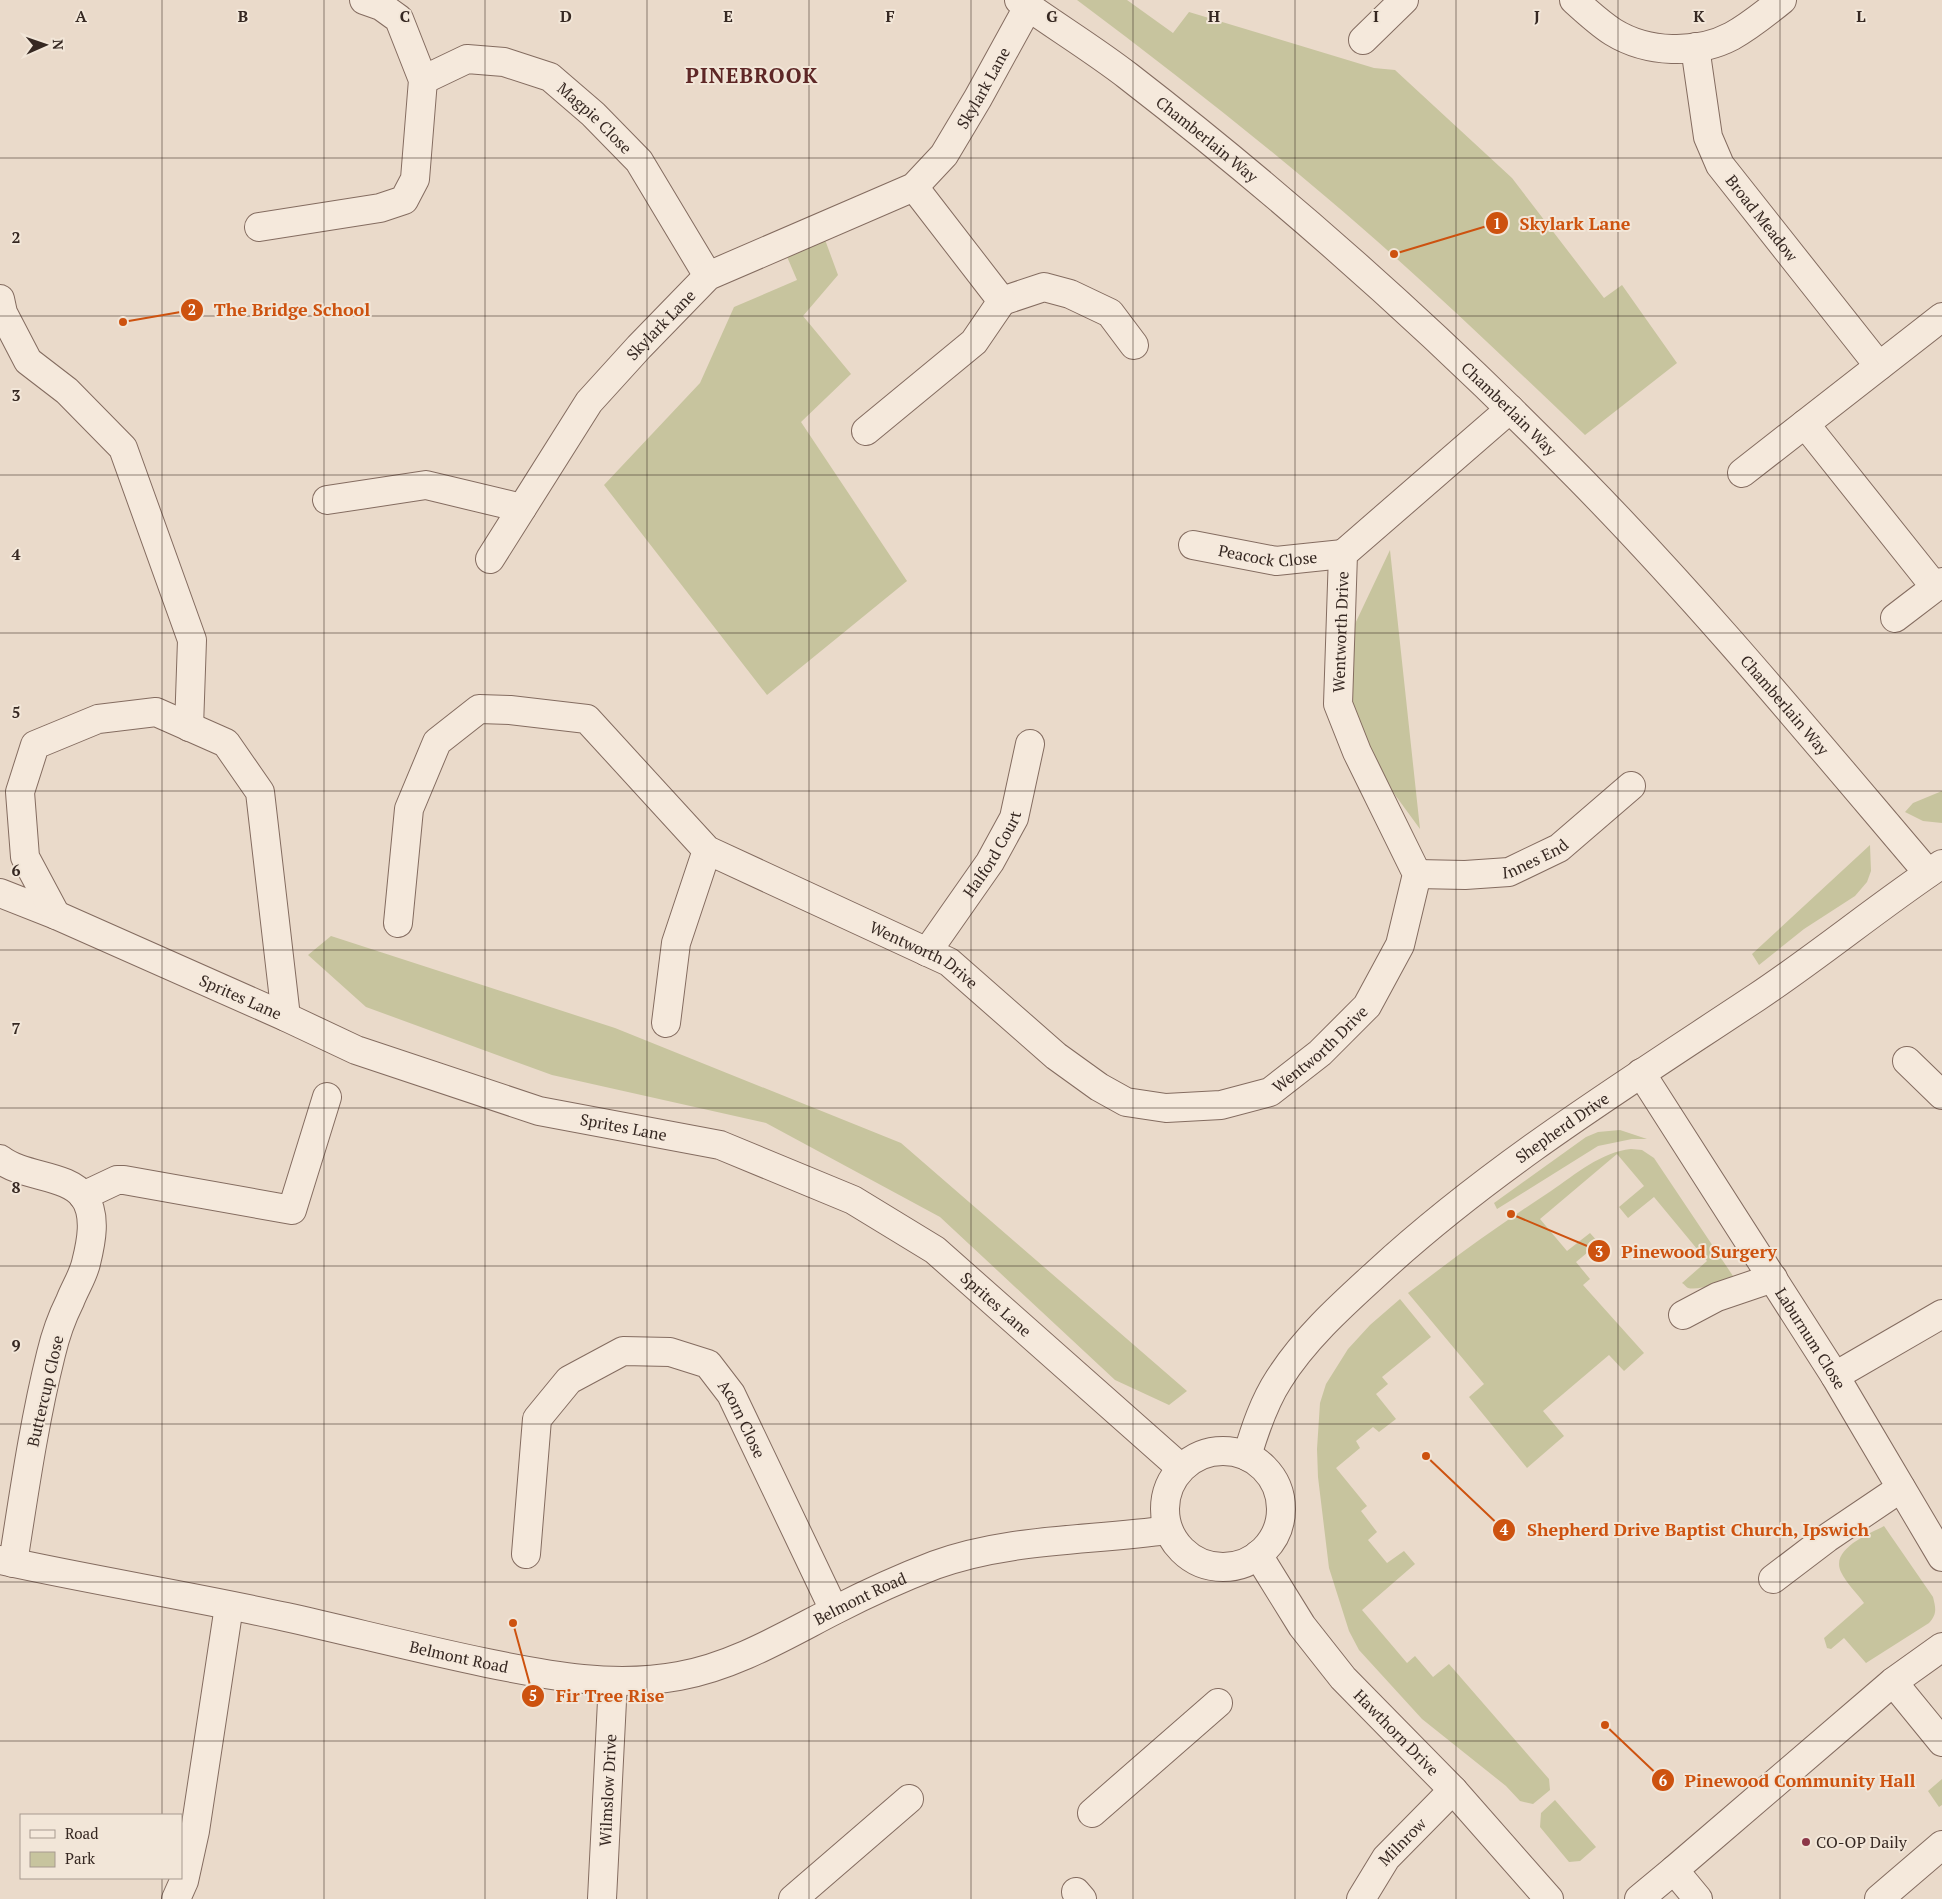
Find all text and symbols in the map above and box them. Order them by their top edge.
text: A [75,5,87,27]
text: B [238,5,248,27]
text: C [400,5,410,27]
text: D [560,5,572,27]
text: E [723,5,733,27]
text: F [885,5,895,27]
text: G [1046,5,1058,27]
text: H [1208,5,1220,27]
text: I [1373,5,1379,27]
text: J [1534,5,1540,27]
text: K [1693,5,1705,27]
text: L [1856,5,1866,27]
north arrow [20,20,70,70]
text: N [49,39,68,51]
street label: Skylark Lane [951,43,1015,133]
district label: PINEBROOK [686,61,818,89]
street label: Magpie Close [553,77,637,159]
street label: Chamberlain Way [1151,91,1264,188]
street label: Broad Meadow [1721,170,1803,266]
callout: Skylark Lane [1485,207,1641,240]
text: Skylark Lane [1520,211,1631,235]
text: 1 [1493,213,1501,233]
text: 2 [11,226,21,248]
street label: Skylark Lane [621,285,700,365]
callout: The Bridge School [179,294,381,327]
text: The Bridge School [214,297,370,321]
text: 2 [188,299,196,319]
street label: Chamberlain Way [1456,357,1562,461]
text: 3 [11,384,21,406]
street label: Peacock Close [1217,539,1318,572]
text: 4 [11,543,21,565]
street label: Wentworth Drive [1327,571,1353,693]
street label: Chamberlain Way [1736,650,1835,760]
text: 5 [11,701,21,723]
street label: Halford Court [958,809,1026,902]
street label: Innes End [1502,834,1573,883]
text: 6 [11,859,21,881]
street label: Wentworth Drive [866,916,983,994]
street label: Sprites Lane [196,969,285,1025]
street label: Wentworth Drive [1267,1000,1373,1097]
text: 7 [11,1017,21,1039]
street label: Shepherd Drive [1511,1087,1613,1168]
street label: Sprites Lane [578,1108,669,1146]
text: 8 [11,1176,21,1198]
callout: Pinewood Surgery [1586,1235,1787,1268]
text: Pinewood Surgery [1621,1239,1777,1263]
text: 3 [1595,1241,1603,1261]
street label: Sprites Lane [956,1267,1036,1342]
street label: Laburnum Close [1770,1283,1851,1393]
street label: Buttercup Close [22,1333,68,1449]
text: 9 [11,1334,21,1356]
street label: Acorn Close [713,1375,771,1462]
callout: Shepherd Drive Baptist Church, Ipswich [1491,1513,1879,1546]
text: Shepherd Drive Baptist Church, Ipswich [1527,1517,1869,1541]
text: 4 [1500,1519,1509,1539]
street label: Belmont Road [810,1567,910,1630]
street label: Belmont Road [407,1635,510,1678]
callout: Fir Tree Rise [520,1679,674,1712]
text: Fir Tree Rise [556,1683,665,1707]
street label: Hawthorn Drive [1349,1684,1444,1781]
text: 5 [529,1685,537,1705]
street label: Wilmslow Drive [594,1733,621,1847]
callout: Pinewood Community Hall [1650,1764,1926,1797]
text: Pinewood Community Hall [1685,1768,1915,1792]
text: 6 [1659,1770,1668,1790]
street label: Milnrow [1373,1812,1431,1871]
legend [20,1814,182,1879]
text: Road [65,1823,98,1843]
place label: CO-OP Daily [1816,1831,1908,1853]
marker: CO-OP Daily [1800,1836,1812,1848]
text: Park [65,1848,95,1868]

